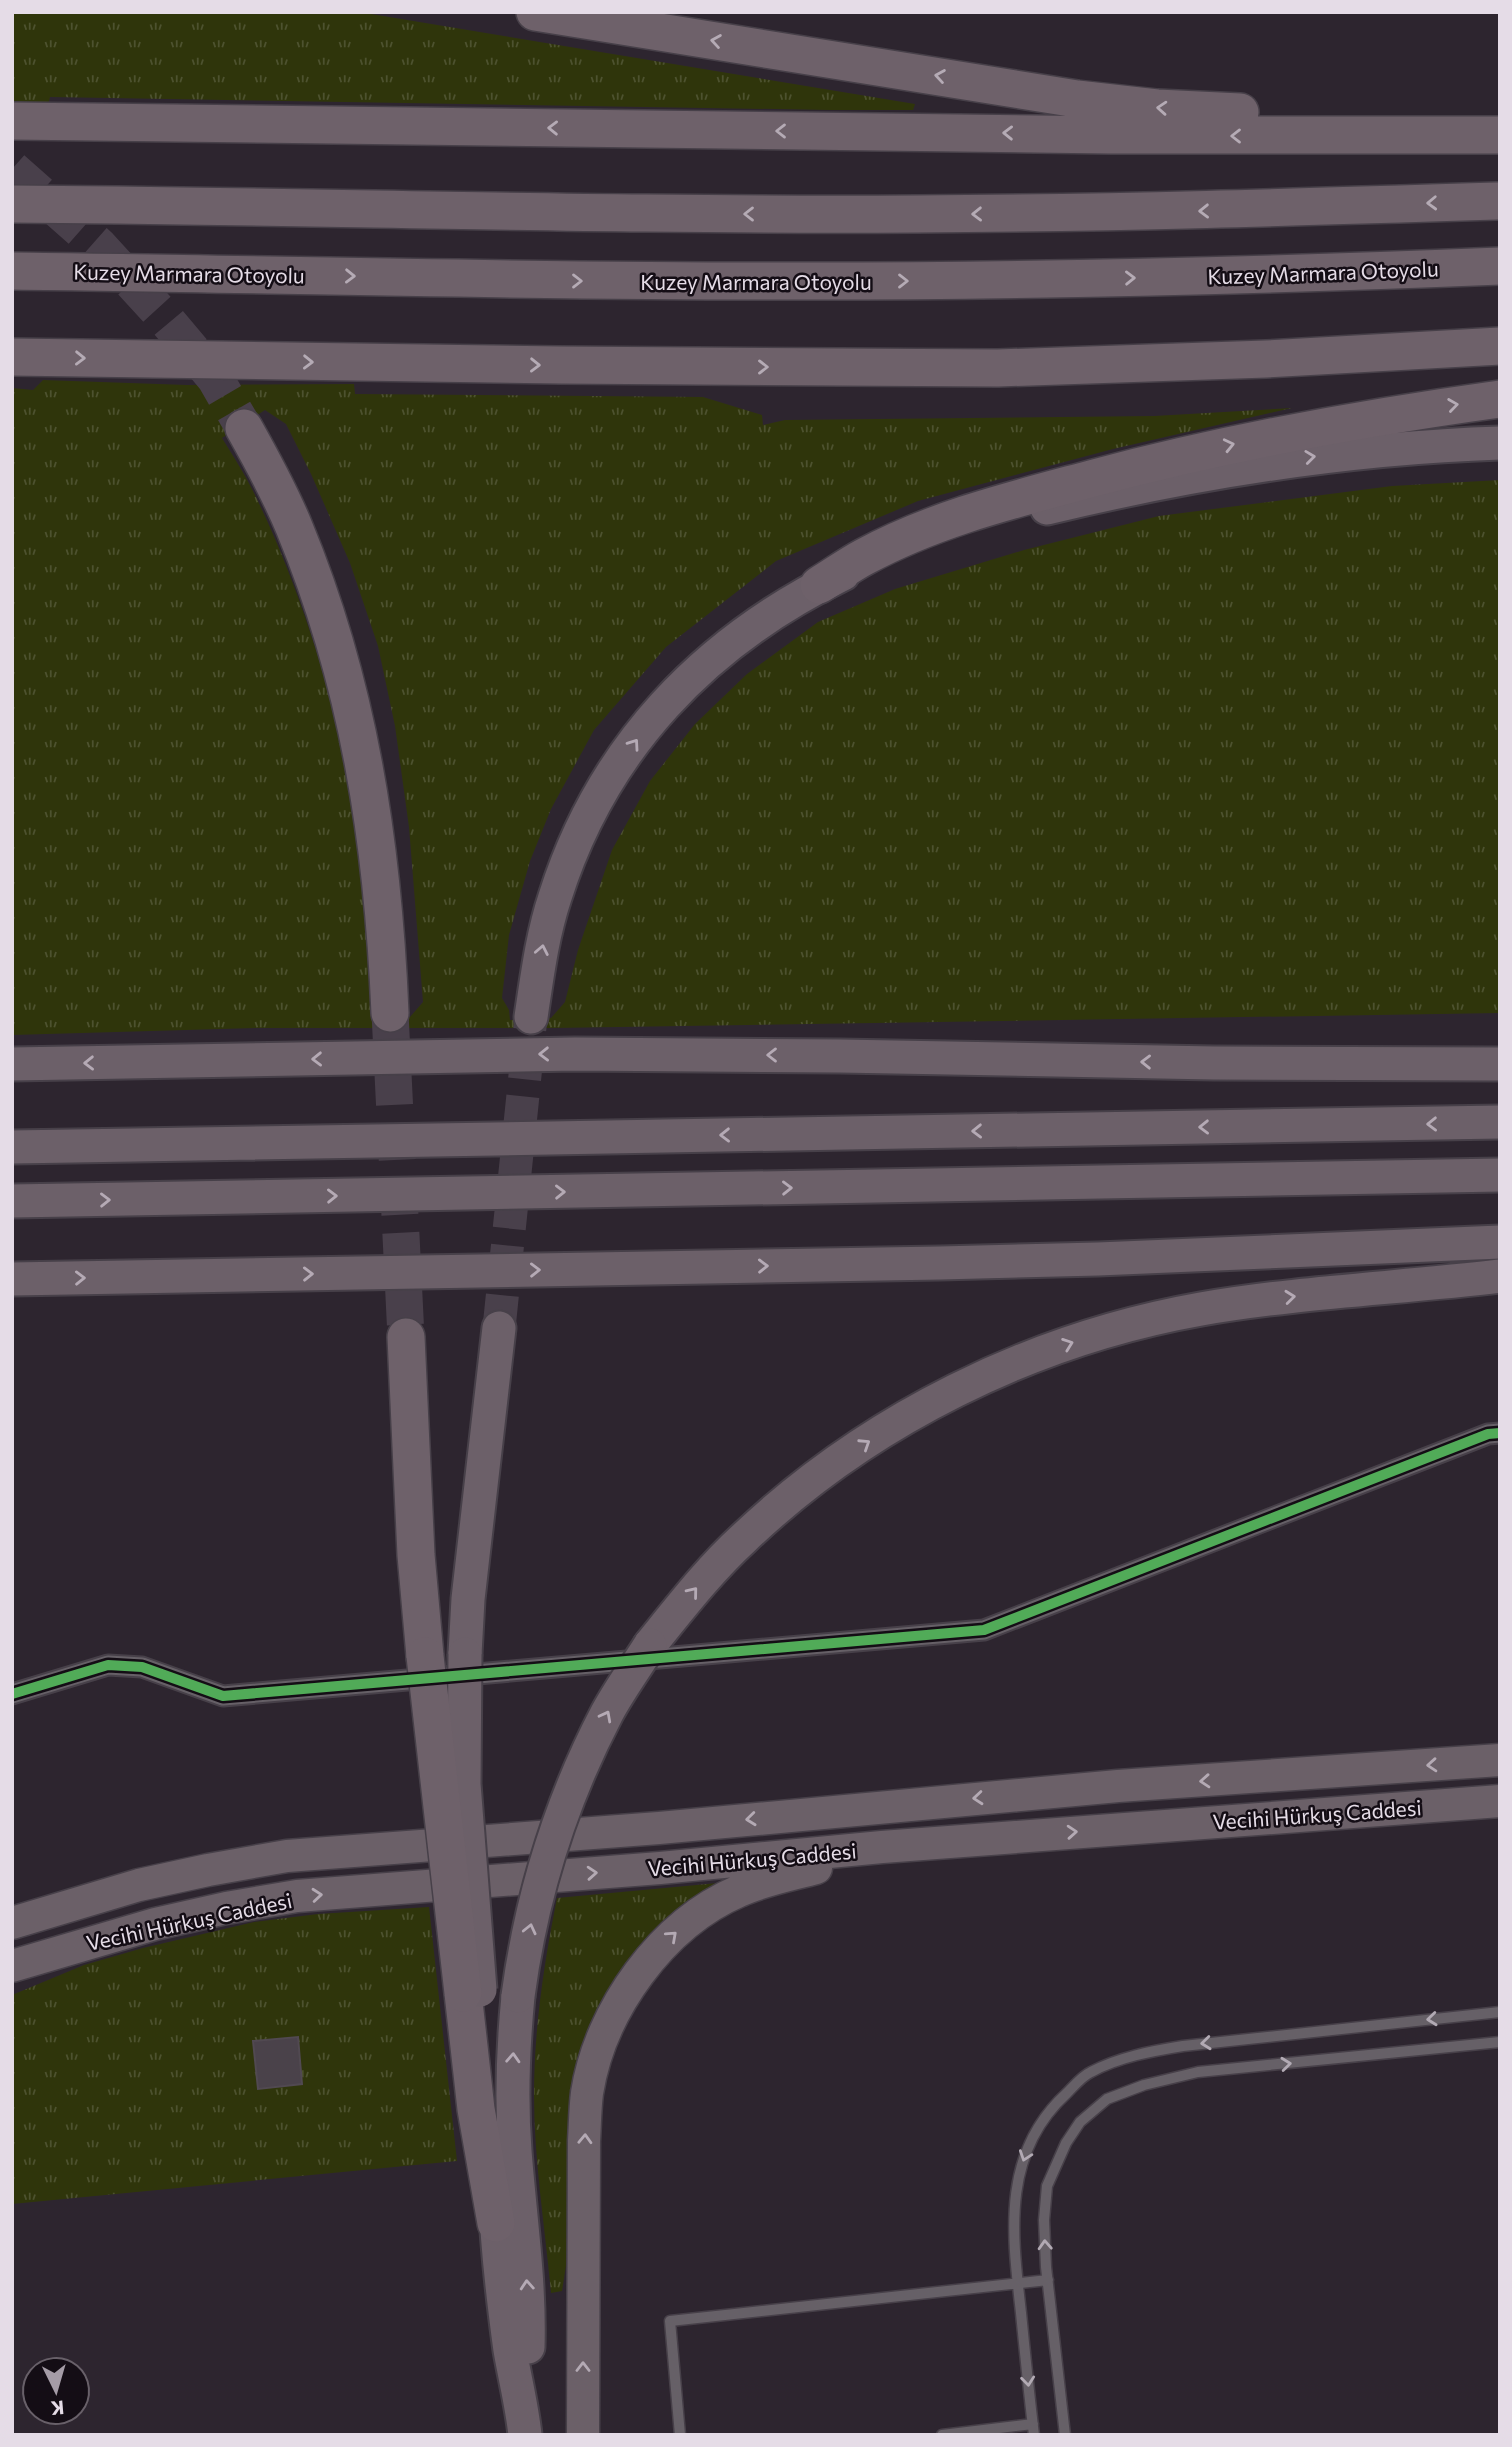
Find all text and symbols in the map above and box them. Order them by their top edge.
one-way arrow [710,34,722,49]
one-way arrow [934,69,946,84]
one-way arrow [1156,101,1167,116]
one-way arrow [547,121,558,136]
one-way arrow [775,123,785,139]
one-way arrow [1002,126,1013,141]
one-way arrow [1230,128,1240,144]
one-way arrow [1426,195,1436,211]
one-way arrow [1198,203,1209,218]
one-way arrow [743,206,754,222]
one-way arrow [971,206,982,221]
street label: Kuzey Marmara Otoyolu [1207,255,1439,289]
street label: Kuzey Marmara Otoyolu [73,258,305,288]
one-way arrow [345,268,356,284]
street label: Kuzey Marmara Otoyolu [640,269,872,294]
one-way arrow [1126,270,1136,286]
one-way arrow [572,273,583,288]
one-way arrow [898,273,909,289]
one-way arrow [75,350,86,365]
one-way arrow [303,354,314,369]
one-way arrow [531,357,541,373]
one-way arrow [758,359,769,375]
one-way arrow [1447,398,1459,413]
one-way arrow [1223,439,1235,454]
one-way arrow [1304,450,1316,465]
one-way arrow [626,738,639,751]
one-way arrow [534,944,549,956]
one-way arrow [538,1047,549,1062]
one-way arrow [766,1047,776,1063]
one-way arrow [311,1051,321,1067]
one-way arrow [1140,1054,1151,1070]
one-way arrow [83,1055,94,1070]
one-way arrow [1426,1116,1437,1131]
one-way arrow [1198,1119,1209,1135]
one-way arrow [971,1123,982,1138]
one-way arrow [719,1128,730,1143]
one-way arrow [783,1180,793,1196]
one-way arrow [555,1184,566,1200]
one-way arrow [328,1188,338,1204]
one-way arrow [100,1192,111,1208]
one-way arrow [758,1258,769,1274]
one-way arrow [531,1262,541,1278]
one-way arrow [303,1266,314,1282]
one-way arrow [76,1270,86,1286]
one-way arrow [1284,1290,1296,1305]
one-way arrow [1062,1338,1074,1352]
one-way arrow [857,1440,870,1453]
one-way arrow [685,1587,697,1600]
one-way arrow [598,1711,612,1723]
one-way arrow [1426,1757,1437,1772]
one-way arrow [1199,1773,1210,1788]
one-way arrow [972,1790,983,1805]
street label: Vecihi Hürkuş Caddesi [1212,1794,1422,1834]
one-way arrow [746,1811,757,1826]
one-way arrow [1067,1825,1078,1840]
street label: Vecihi Hürkuş Caddesi [647,1837,857,1881]
one-way arrow [587,1866,598,1881]
street label: Vecihi Hürkuş Caddesi [84,1887,294,1955]
one-way arrow [311,1887,322,1902]
one-way arrow [521,1923,536,1935]
one-way arrow [664,1932,677,1944]
one-way arrow [1426,2011,1437,2026]
one-way arrow [1200,2035,1211,2050]
one-way arrow [505,2053,520,2064]
one-way arrow [1280,2056,1291,2071]
one-way arrow [577,2133,592,2144]
one-way arrow [1019,2149,1033,2161]
one-way arrow [1038,2239,1053,2250]
one-way arrow [520,2279,535,2290]
north arrow [21,2356,91,2426]
one-way arrow [575,2361,591,2371]
one-way arrow [1020,2376,1035,2387]
text: K [50,2396,65,2420]

